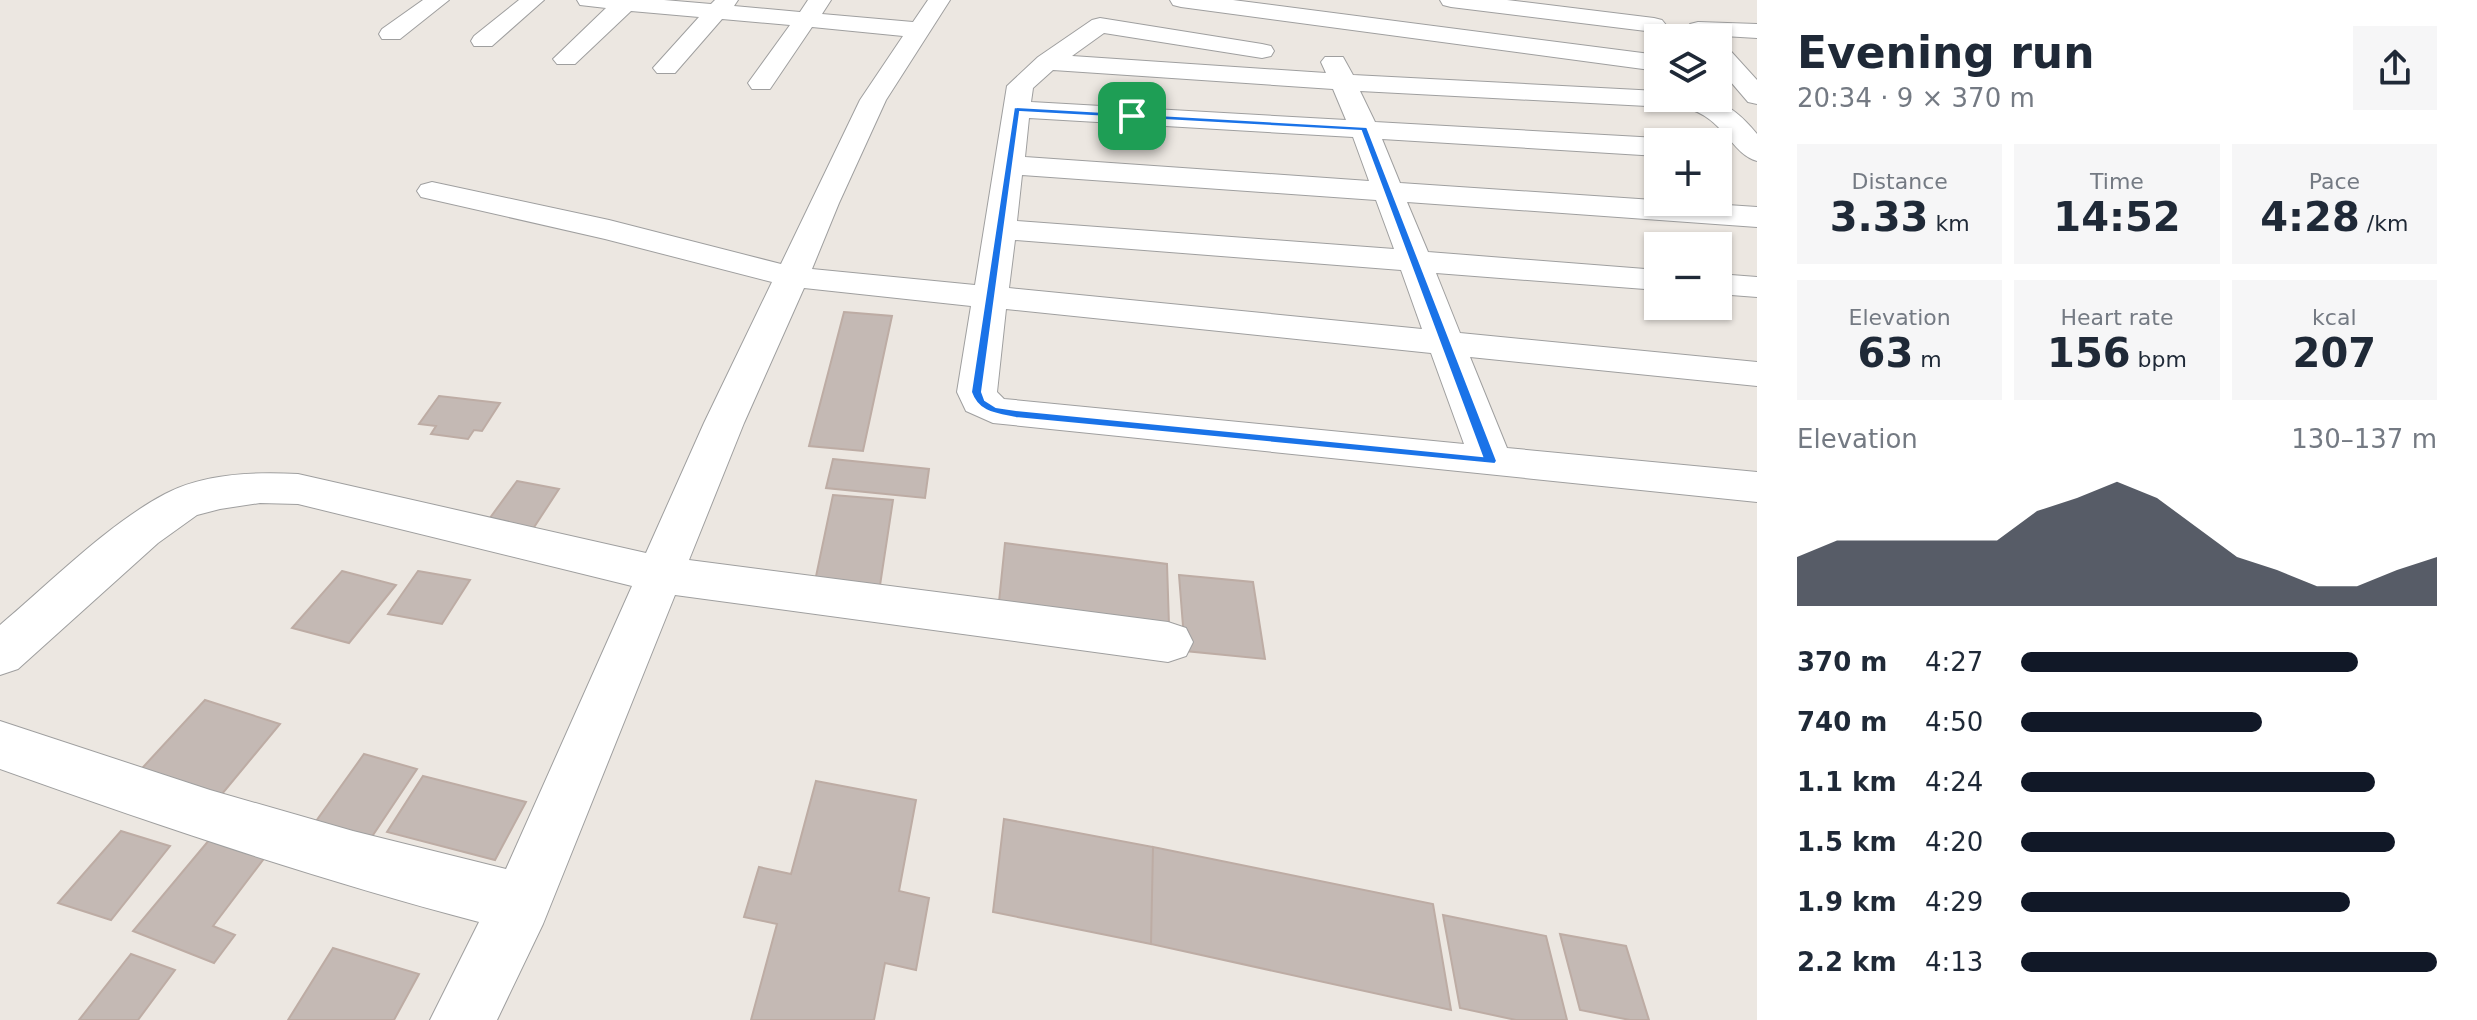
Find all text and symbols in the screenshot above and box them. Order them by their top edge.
map controls [1644,24,1732,320]
button: layers [1644,24,1732,112]
button: share [2353,26,2437,110]
text: Evening run [1797,27,2094,78]
pin [1098,82,1166,150]
text: 20:34 · 9 × 370 m [1797,83,2035,113]
icon: arrive [1110,94,1154,138]
button: + [1644,128,1732,216]
text: Distance [1852,169,1948,194]
text: Time [2090,169,2144,194]
text: Pace [2309,169,2360,194]
text: 3.33 [1830,194,1928,240]
text: 14:52 [2053,194,2181,240]
text: 4:28 [2260,194,2360,240]
text: km [1928,211,1970,236]
text: /km [2360,211,2408,236]
button: − [1644,232,1732,320]
text: Elevation [1849,305,1951,330]
text: Heart rate [2061,305,2173,330]
text: kcal [2312,305,2357,330]
text: 63 [1858,330,1913,376]
text: 156 [2047,330,2131,376]
text: 207 [2293,330,2376,376]
text: m [1913,347,1942,372]
text: bpm [2131,347,2187,372]
text: Elevation [1797,424,1918,454]
text: 130–137 m [2291,424,2437,454]
text: 370 m [1797,647,1887,677]
text: 4:27 [1925,647,1983,677]
text: 740 m [1797,707,1887,737]
text: 4:50 [1925,707,1983,737]
text: 1.1 km [1797,767,1897,797]
text: 4:24 [1925,767,1983,797]
text: 1.5 km [1797,827,1897,857]
text: 4:20 [1925,827,1983,857]
text: 1.9 km [1797,887,1897,917]
text: 4:29 [1925,887,1983,917]
text: 2.2 km [1797,947,1897,977]
text: 4:13 [1925,947,1983,977]

